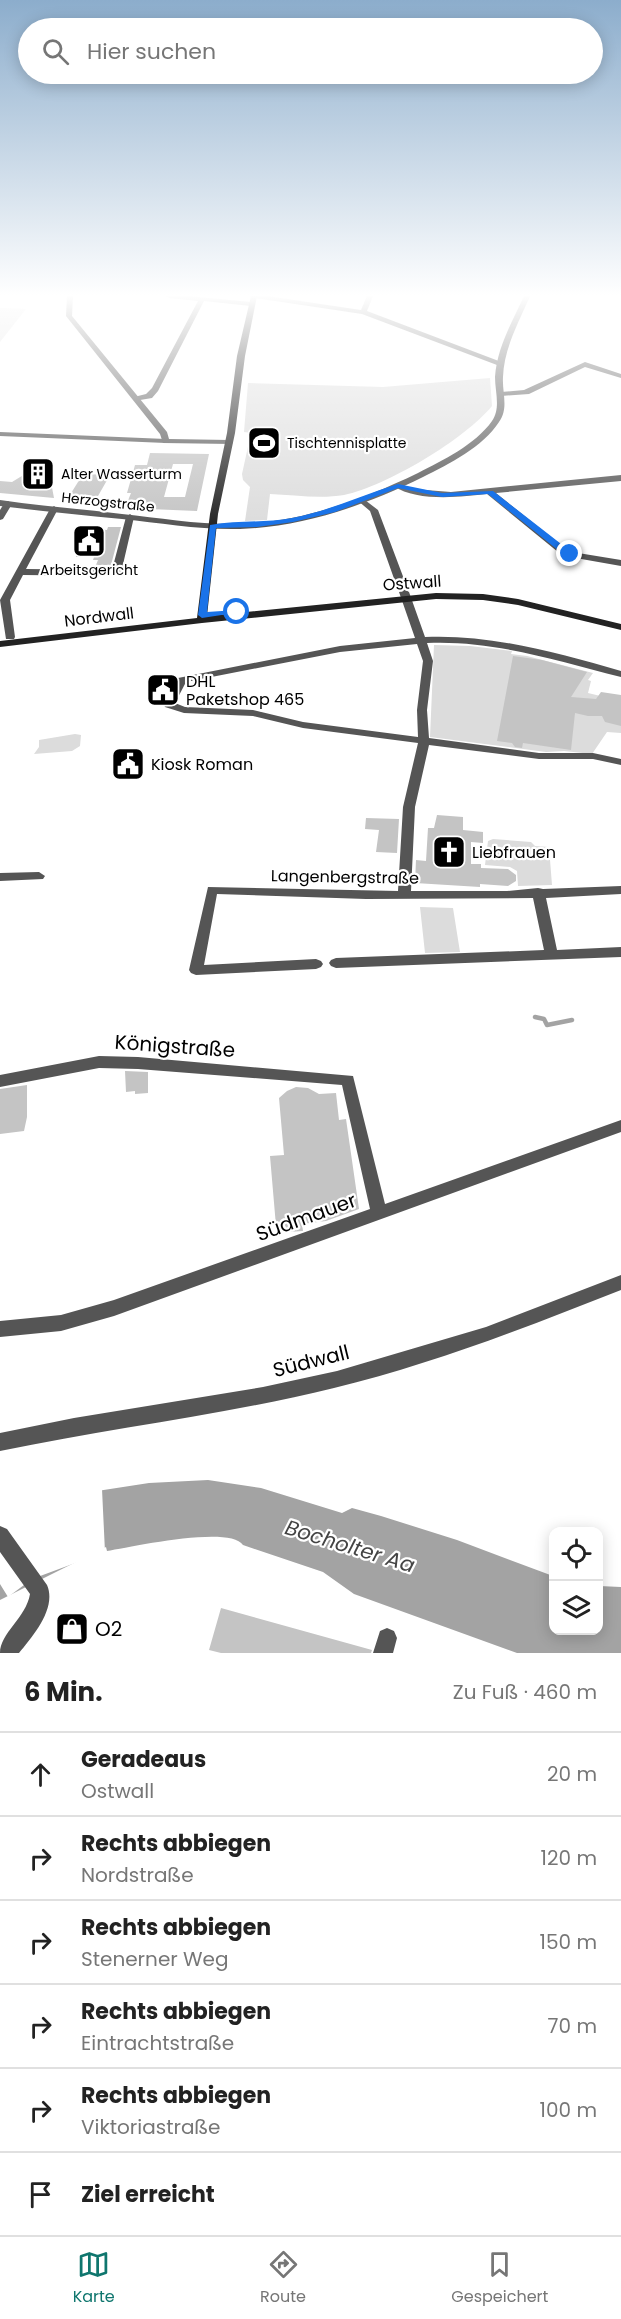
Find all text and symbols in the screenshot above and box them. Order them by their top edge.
search box [18,18,603,84]
icon: search [39,35,72,68]
text: Hier suchen [87,36,216,67]
sports icon: Tischtennisplatte [246,425,282,461]
place label: Tischtennisplatte [287,433,407,453]
building icon: Alter Wasserturm [20,456,56,492]
place label: Alter Wasserturm [61,464,182,484]
street label: Herzogstraße [60,487,156,517]
public building icon: Arbeitsgericht [71,523,107,559]
route end [556,540,582,566]
place label: Arbeitsgericht [40,560,138,580]
street label: Ostwall [382,569,442,597]
route start [223,598,249,624]
street label: Nordwall [63,601,135,633]
place label: DHL Paketshop 465 [186,670,304,711]
public building icon: DHL Paketshop 465 [145,672,181,708]
public building icon: Kiosk Roman [110,746,146,782]
place label: Kiosk Roman [151,753,253,776]
church icon: Liebfrauen [431,834,467,870]
place label: Liebfrauen [472,841,556,864]
street label: Langenbergstraße [271,864,419,890]
street label: Königstraße [114,1028,236,1064]
street label: Südmauer [252,1186,360,1248]
street label: Südwall [270,1338,352,1384]
water label: Bocholter Aa [282,1513,418,1579]
map controls [549,1527,603,1635]
button: locate [549,1527,603,1581]
button: layers [549,1581,603,1635]
shop icon: O2 [54,1611,90,1647]
place label: O2 [95,1615,122,1643]
text: 6 Min. [24,1674,102,1710]
text: Zu Fuß · 460 m [453,1678,597,1706]
text: Geradeaus [81,1744,206,1775]
icon: ahead [24,1758,57,1791]
text: 20 m [547,1760,597,1788]
text: Ostwall [81,1777,154,1805]
text: Rechts abbiegen [81,1828,271,1859]
icon: right [24,1842,57,1875]
text: 120 m [541,1844,597,1872]
text: Nordstraße [81,1861,194,1889]
text: Rechts abbiegen [81,1912,271,1943]
icon: right [24,1926,57,1959]
text: 150 m [540,1928,597,1956]
text: Stenerner Weg [81,1945,229,1973]
text: Rechts abbiegen [81,1996,271,2027]
icon: right [24,2010,57,2043]
text: 70 m [548,2012,597,2040]
text: Eintrachtstraße [81,2029,234,2057]
text: Rechts abbiegen [81,2080,271,2111]
icon: right [24,2094,57,2127]
text: 100 m [540,2096,597,2124]
text: Viktoriastraße [81,2113,220,2141]
icon: arrive [24,2178,57,2211]
text: Ziel erreicht [81,2179,215,2210]
tab: Karte [73,2248,115,2309]
tab: Route [260,2248,306,2309]
tab: Gespeichert [451,2248,548,2309]

